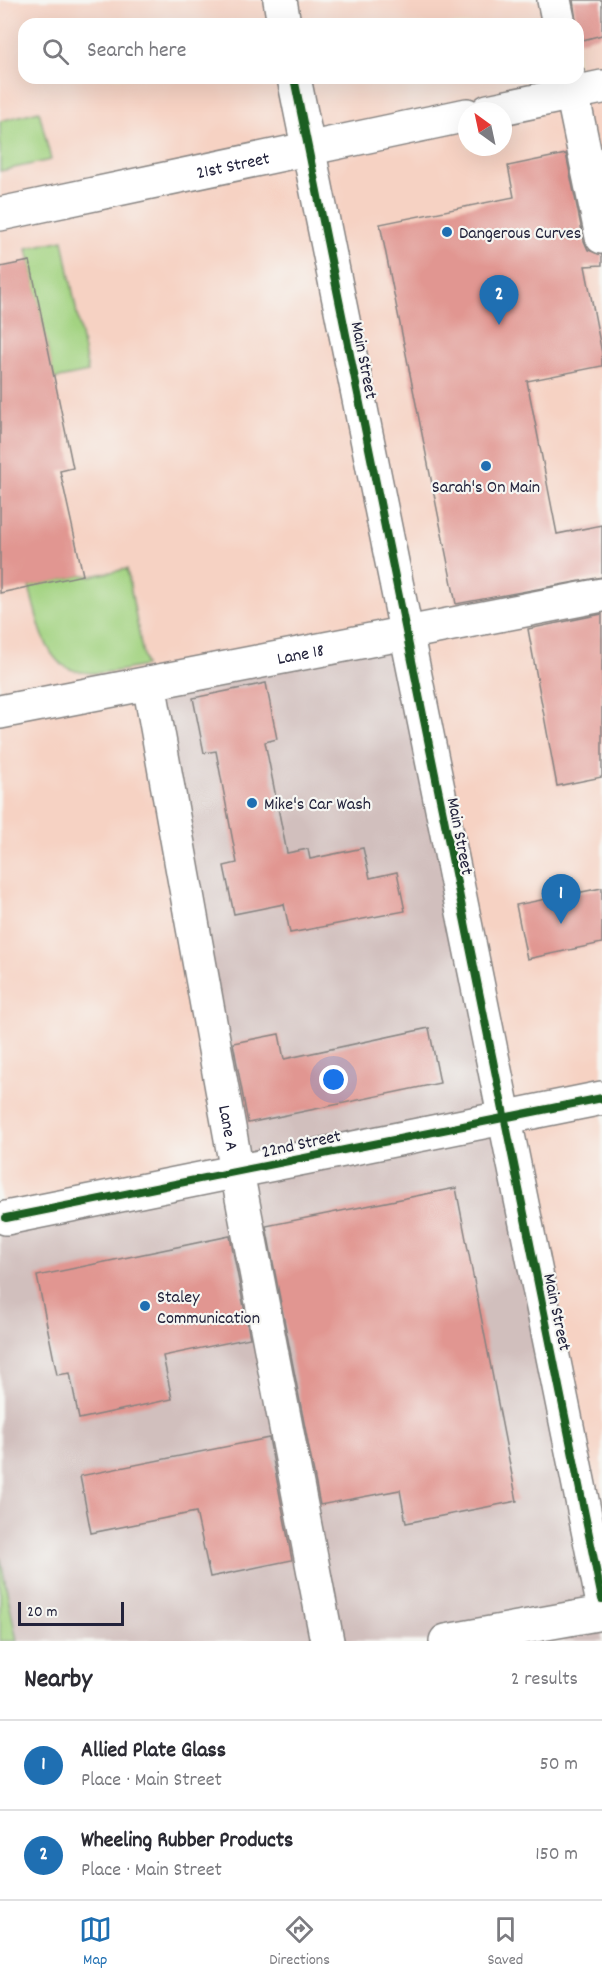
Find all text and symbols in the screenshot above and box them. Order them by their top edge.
search box [18,18,584,84]
icon: search [39,35,72,68]
text: Search here [87,36,186,67]
north arrow [458,102,512,156]
street label: 21st Street [195,147,272,187]
place label: Dangerous Curves [459,222,581,247]
marker: Dangerous Curves [440,225,454,239]
pin: 2 [480,276,518,325]
street label: Main Street [343,320,382,402]
marker: Sarah's On Main [479,459,493,473]
place label: Sarah's On Main [432,476,540,501]
street label: Lane 18 [275,639,326,673]
place label: Mike's Car Wash [264,793,371,818]
marker: Mike's Car Wash [245,796,259,810]
street label: Main Street [439,796,478,878]
pin: 1 [542,874,580,924]
your location [319,1065,348,1094]
street label: Lane A [210,1103,243,1153]
street label: 22nd Street [260,1125,344,1166]
street label: Main Street [535,1272,576,1354]
place label: Staley Communication [157,1286,260,1332]
marker: Staley Communication [138,1299,152,1313]
scale bar [18,1599,124,1626]
text: 20 m [27,1601,57,1624]
text: Nearby [24,1662,92,1699]
text: 2 results [511,1666,578,1694]
text: Allied Plate Glass [81,1736,226,1767]
text: 1 [41,1751,46,1779]
text: 50 m [540,1751,578,1779]
text: Place · Main Street [81,1767,222,1795]
text: Wheeling Rubber Products [81,1826,293,1857]
text: 2 [39,1841,48,1869]
text: 150 m [535,1841,578,1869]
text: Place · Main Street [81,1857,222,1885]
tab: Map [79,1913,112,1972]
tab: Directions [269,1913,330,1972]
tab: Saved [487,1913,523,1972]

